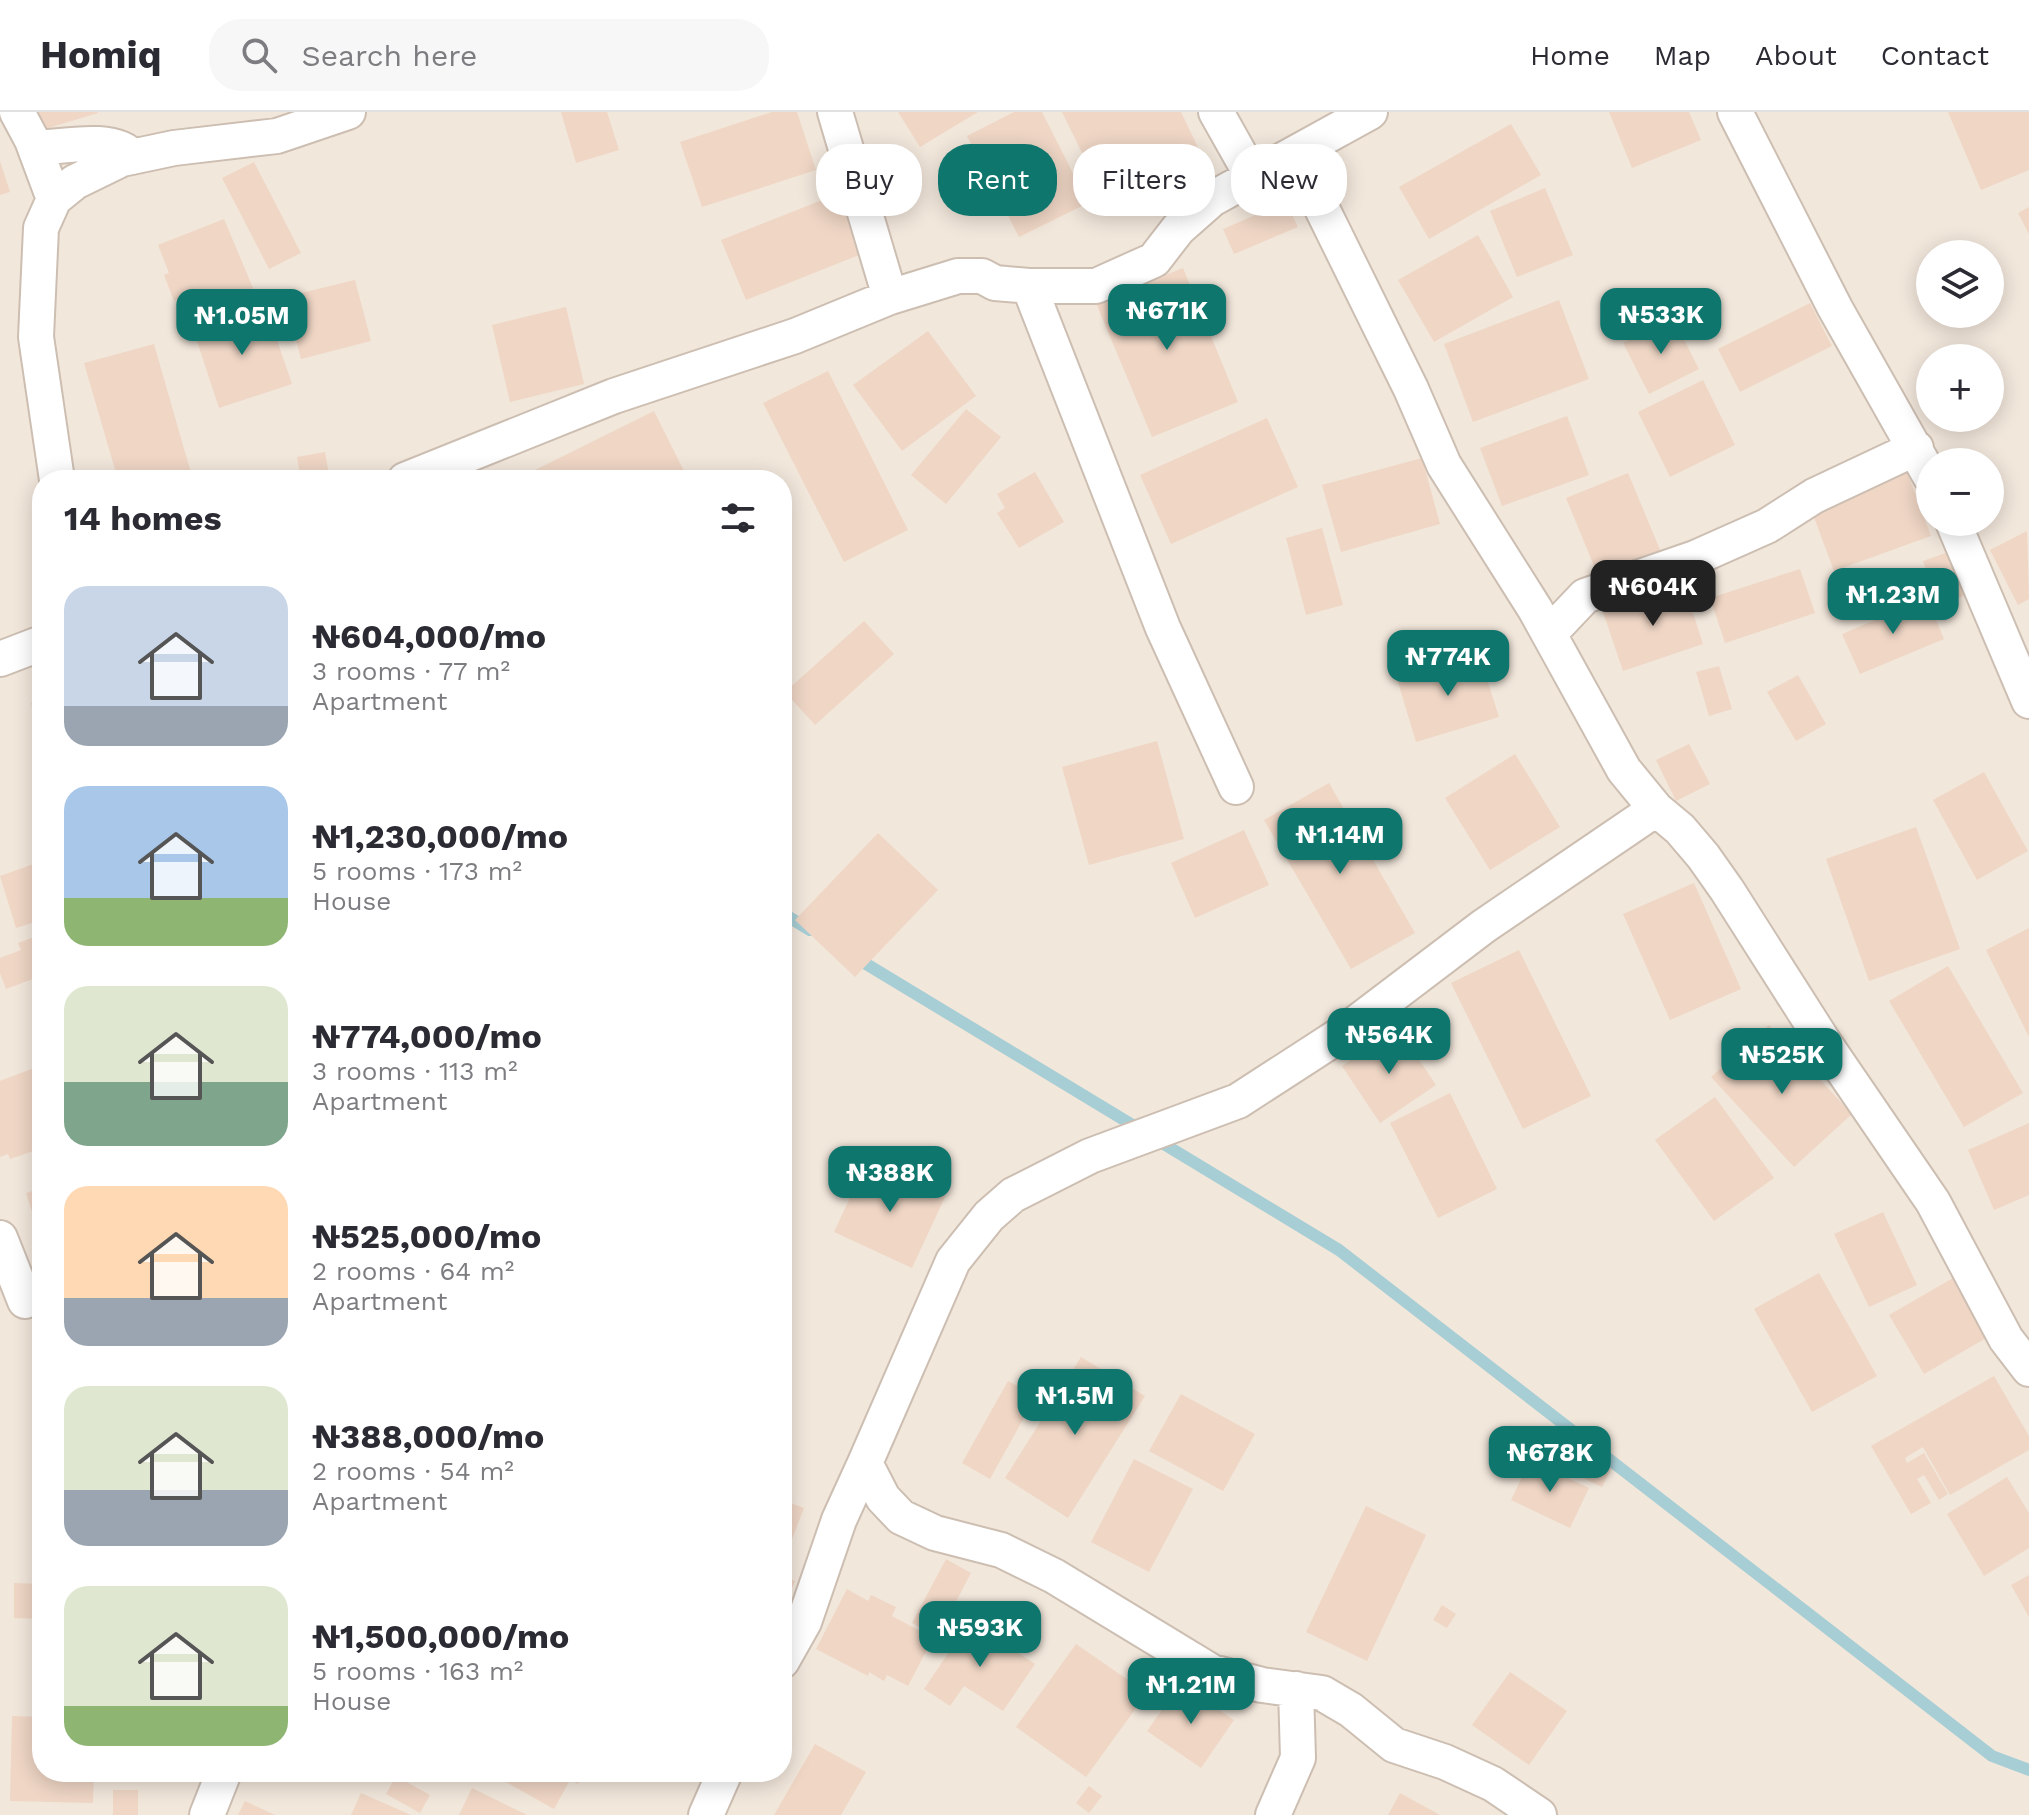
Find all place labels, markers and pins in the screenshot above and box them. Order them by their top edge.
pin: ₦671K [1111,284,1223,352]
pin: ₦533K [1605,288,1717,356]
pin: ₦1.05M [177,289,307,357]
pin: ₦604K [1597,560,1709,628]
pin: ₦1.23M [1828,568,1958,636]
pin: ₦774K [1392,630,1504,698]
pin: ₦1.14M [1275,808,1405,876]
pin: ₦564K [1333,1008,1445,1076]
pin: ₦525K [1726,1028,1838,1096]
pin: ₦388K [834,1146,946,1214]
pin: ₦1.5M [1019,1369,1131,1437]
pin: ₦678K [1494,1426,1606,1494]
pin: ₦593K [924,1601,1036,1669]
pin: ₦1.21M [1126,1658,1256,1726]

